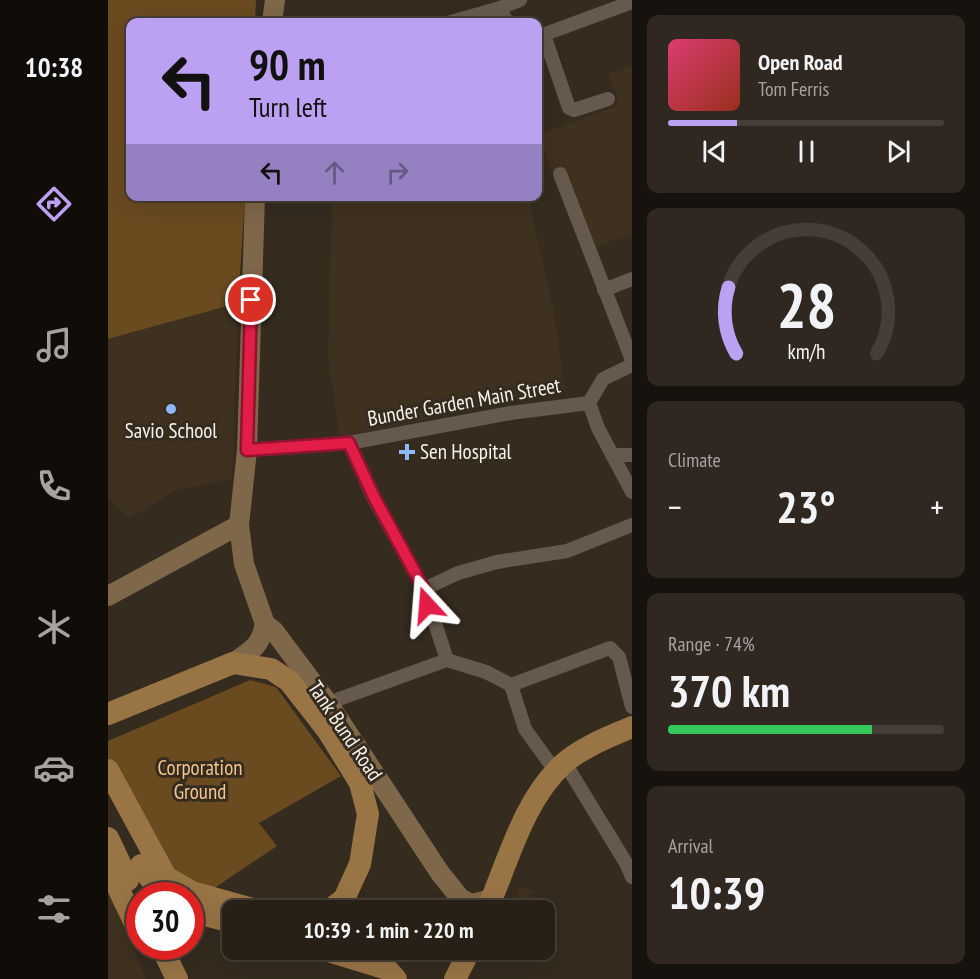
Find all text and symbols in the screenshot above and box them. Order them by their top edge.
text: 90 m [249,37,326,92]
icon: left [150,42,228,120]
text: Open Road [758,48,843,76]
text: 10:38 [25,50,83,84]
text: Tom Ferris [758,76,829,102]
text: Turn left [249,90,327,124]
icon: previous [698,135,731,168]
icon: pause [790,135,823,168]
icon: next [882,135,915,168]
icon: left [255,156,288,189]
icon: ahead [318,156,351,189]
icon: right [381,156,414,189]
icon: directions [33,183,75,225]
text: 28 [776,264,836,345]
pin [225,274,276,325]
icon: arrive [234,283,267,316]
icon: music [33,324,75,366]
text: km/h [787,337,825,365]
street label: Bunder Garden Main Street [365,371,563,432]
marker: Savio School [164,402,178,416]
place label: Savio School [125,417,217,444]
place label: Sen Hospital [420,438,512,465]
marker: Sen Hospital [398,443,416,461]
text: Climate [668,447,721,473]
icon: phone [33,465,75,507]
text: 23° [776,477,836,535]
text: − [668,485,682,528]
text: + [930,485,944,528]
position arrow [395,573,459,637]
icon: climate [33,606,75,648]
text: Range · 74% [668,631,755,657]
text: 370 km [668,661,790,719]
street label: Tank Bund Road [302,676,389,786]
icon: car [33,747,75,789]
park label: Corporation Ground [158,754,242,805]
text: Arrival [668,833,713,859]
text: 10:39 [668,863,765,921]
speed limit sign: 30 [126,882,204,960]
icon: filters [33,888,75,930]
text: 10:39 · 1 min · 220 m [303,916,474,944]

